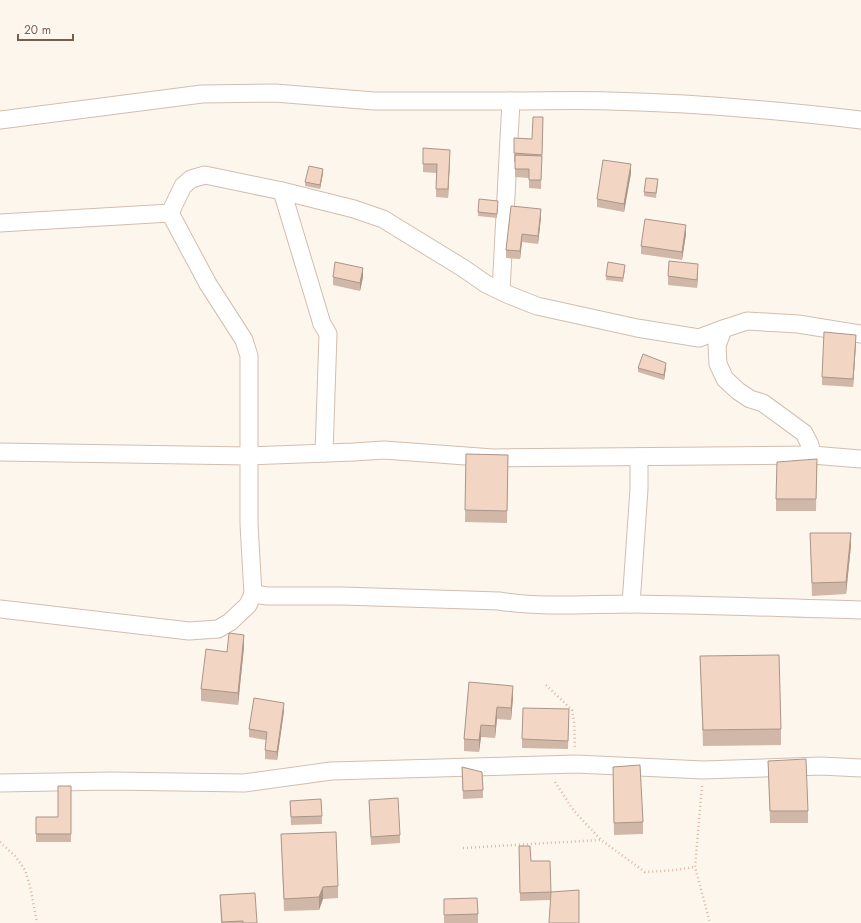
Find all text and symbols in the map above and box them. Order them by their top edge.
scale bar [18,16,73,42]
text: 20 m [24,21,51,39]

